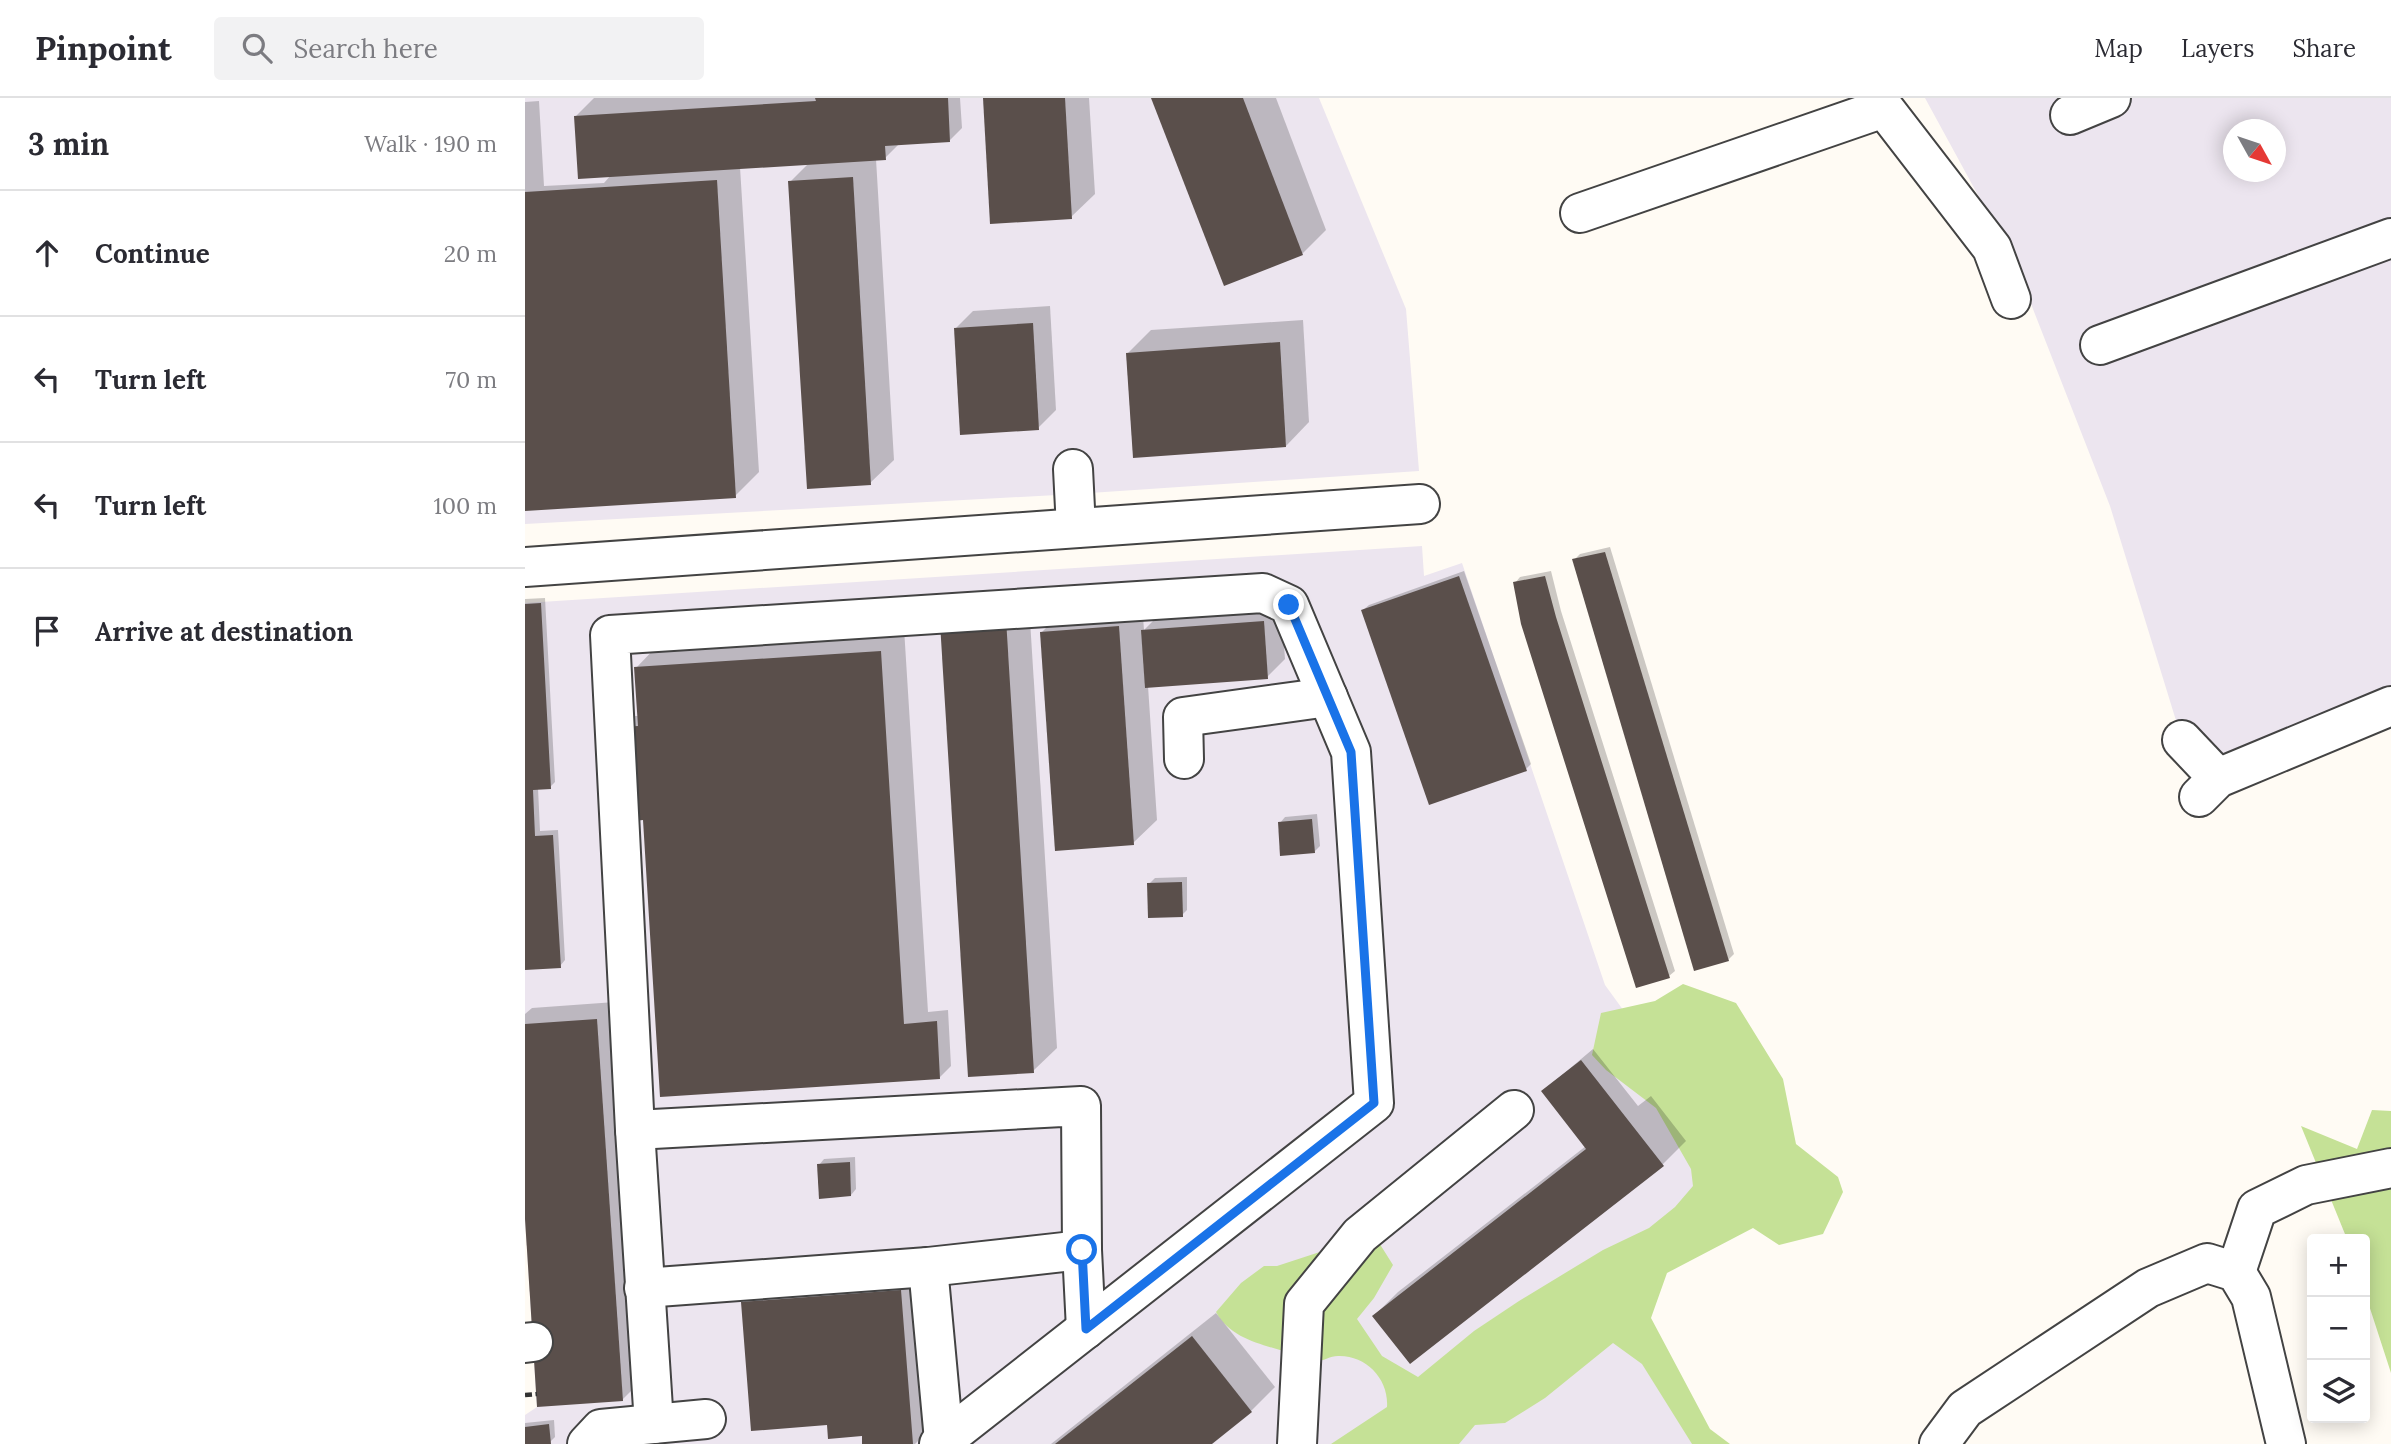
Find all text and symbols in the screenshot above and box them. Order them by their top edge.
search box [214,17,704,80]
text: Pinpoint [35,27,172,69]
icon: search [238,29,276,67]
text: Search here [294,32,438,65]
text: Map [2094,33,2143,64]
text: Layers [2181,33,2254,64]
text: Share [2292,33,2356,64]
north arrow [2223,119,2286,182]
text: 3 min [28,125,109,163]
text: Walk · 190 m [364,129,497,158]
icon: ahead [28,234,66,272]
text: Continue [95,237,210,270]
text: 20 m [444,239,497,268]
icon: left [28,360,66,398]
text: Turn left [95,363,206,396]
text: 70 m [446,365,497,394]
icon: left [28,486,66,524]
text: Turn left [95,489,206,522]
text: 100 m [433,491,497,520]
route end [1273,589,1304,620]
icon: arrive [28,612,66,650]
text: Arrive at destination [95,615,353,648]
route start [1066,1234,1097,1265]
map controls [2307,1234,2370,1423]
button: + [2307,1234,2370,1297]
button: − [2307,1297,2370,1360]
button: layers [2307,1360,2370,1423]

